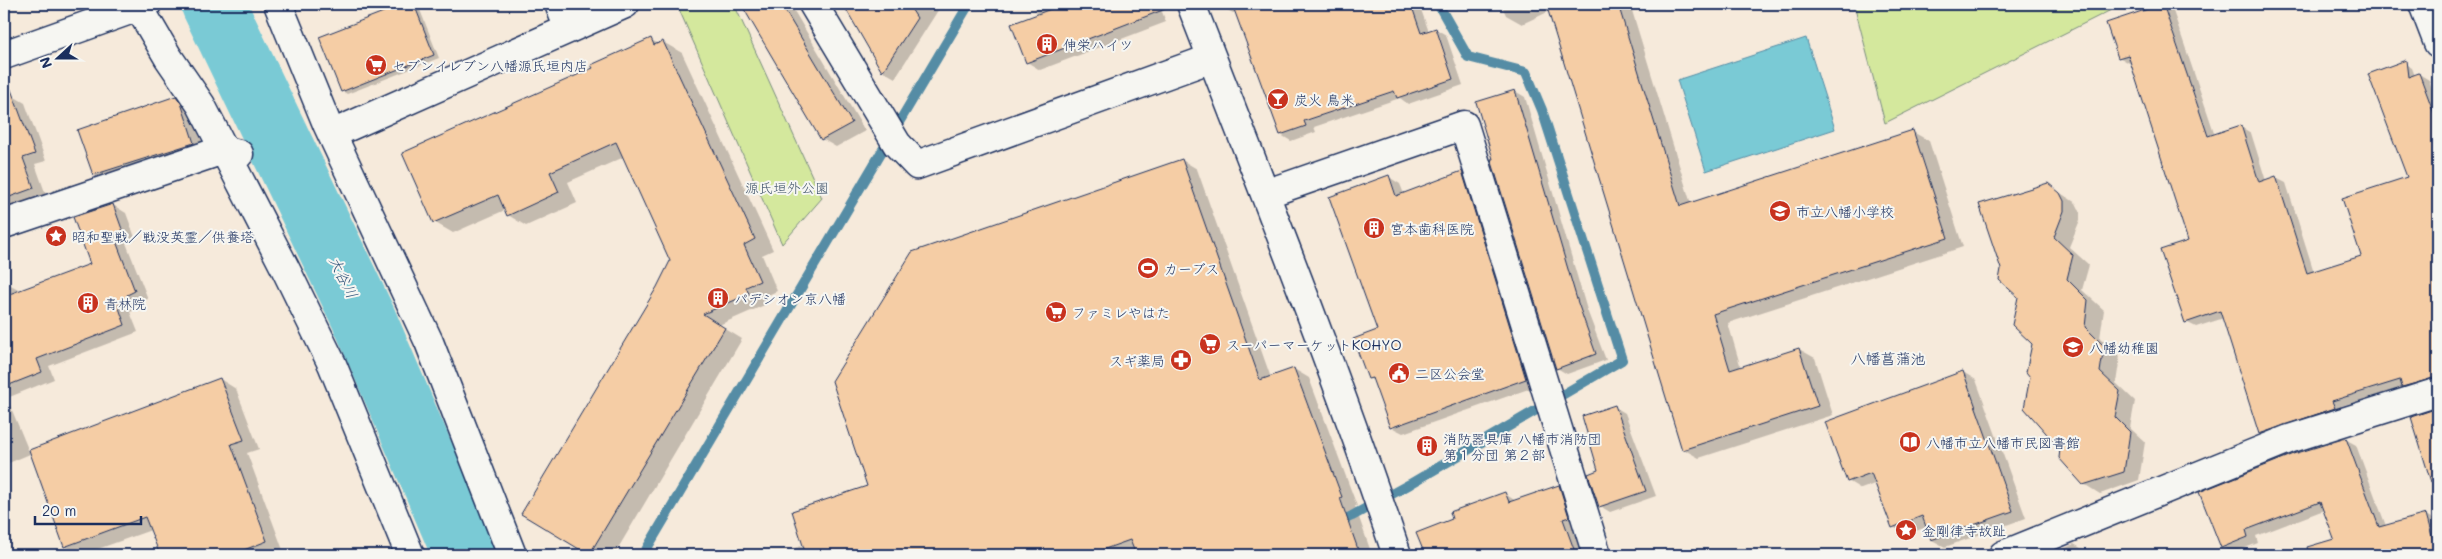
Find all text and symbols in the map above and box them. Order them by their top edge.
north arrow [32,32,82,82]
building icon: 伸栄ハイツ [1035,32,1059,56]
place label: 伸栄ハイツ [1063,35,1133,54]
supermarket icon: セブンイレブン八幡源氏垣内店 [364,53,388,77]
text: N [35,54,56,71]
place label: セブンイレブン八幡源氏垣内店 [392,56,588,75]
bar icon: 炭火 鳥米 [1266,87,1290,111]
place label: 炭火 鳥米 [1294,90,1354,109]
park label: 源氏垣外公園 [745,178,829,197]
school or university icon: 市立八幡小学校 [1768,199,1792,223]
place label: 市立八幡小学校 [1796,202,1894,221]
building icon: 宮本歯科医院 [1362,216,1386,240]
place label: 宮本歯科医院 [1390,219,1474,238]
place icon: 昭和聖戦／戦没英霊／供養塔 [44,224,68,248]
place label: 昭和聖戦／戦没英霊／供養塔 [72,227,254,246]
water label: 大谷川 [325,252,363,302]
sports icon: カーブス [1136,256,1160,280]
place label: カーブス [1164,259,1219,278]
building icon: パデシオン京八幡 [706,286,730,310]
place label: パデシオン京八幡 [734,289,846,308]
building icon: 青林院 [76,291,100,315]
place label: 青林院 [104,294,146,313]
supermarket icon: ファミレやはた [1044,300,1068,324]
place label: ファミレやはた [1072,303,1170,322]
supermarket icon: スーパーマーケットKOHYO [1198,332,1222,356]
place label: スーパーマーケットKOHYO [1226,335,1402,354]
school or university icon: 八幡幼稚園 [2061,335,2085,359]
place label: 八幡幼稚園 [2089,338,2159,357]
pharmacy icon: スギ薬局 [1169,348,1193,372]
district label: 八幡菖蒲池 [1850,348,1926,368]
place label: スギ薬局 [1109,351,1165,370]
public building icon: 二区公会堂 [1387,361,1411,385]
place label: 二区公会堂 [1415,364,1485,383]
place label: 消防器具庫 八幡市消防団 第１分団 第２部 [1443,429,1601,464]
library icon: 八幡市立八幡市民図書館 [1898,430,1922,454]
place label: 八幡市立八幡市民図書館 [1926,433,2080,452]
building icon: 消防器具庫 八幡市消防団 第１分団 第２部 [1415,434,1439,458]
scale bar [35,494,141,526]
text: 20 m [42,500,76,520]
place icon: 金剛律寺故趾 [1894,518,1918,542]
place label: 金剛律寺故趾 [1922,521,2006,540]

